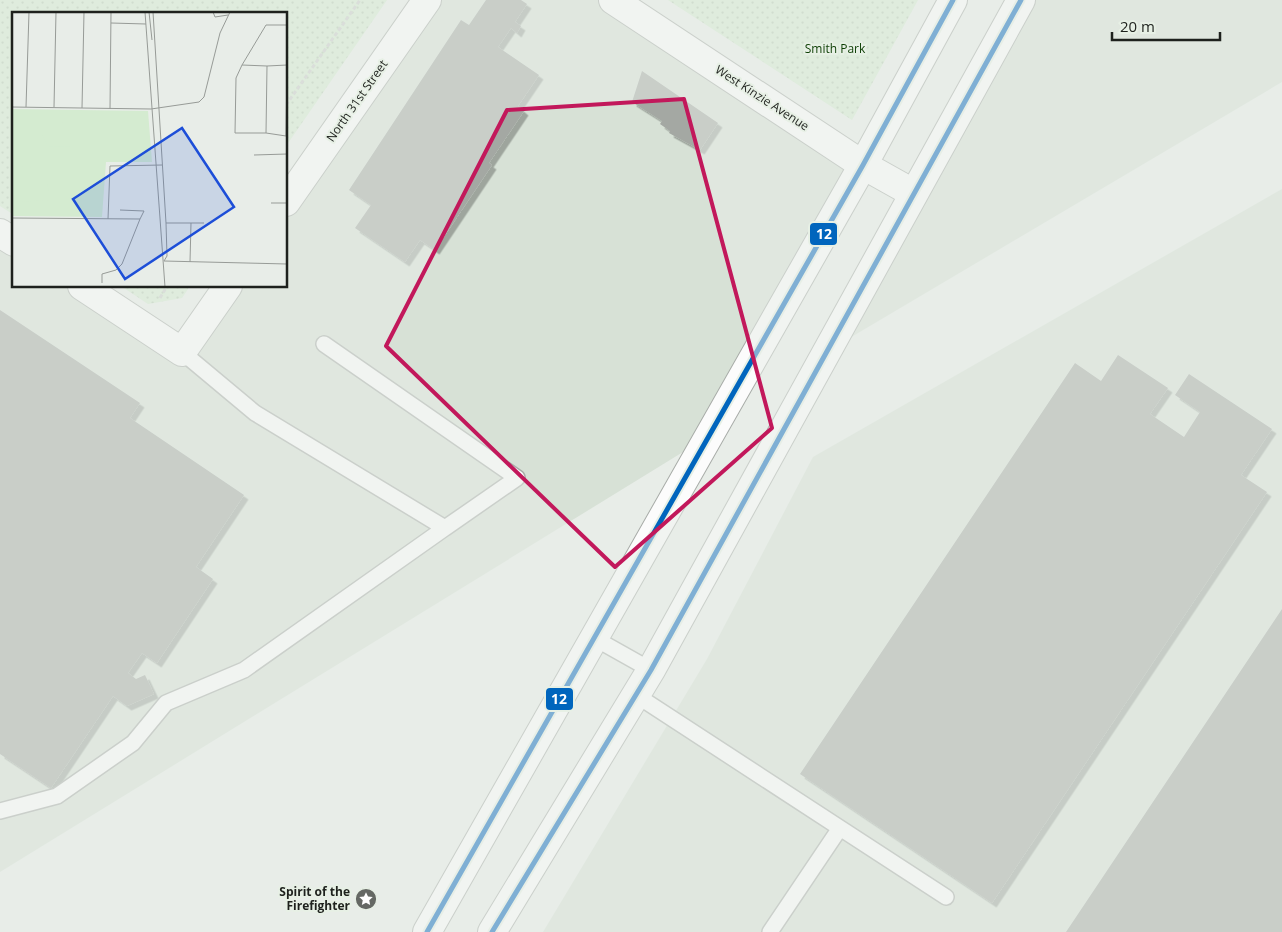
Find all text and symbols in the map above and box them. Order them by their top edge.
scale bar [1112,10,1220,42]
inset map [12,12,288,288]
text: 20 m [1120,16,1155,36]
park label: Smith Park [805,40,866,57]
street label: North 31st Street [322,56,391,145]
street label: West Kinzie Avenue [712,61,813,135]
line badge: 12 [809,222,838,246]
text: 12 [816,224,832,243]
line badge: 12 [545,687,574,711]
text: 12 [551,689,567,708]
place label: Spirit of the Firefighter [279,883,351,914]
place icon: Spirit of the Firefighter [354,887,378,911]

